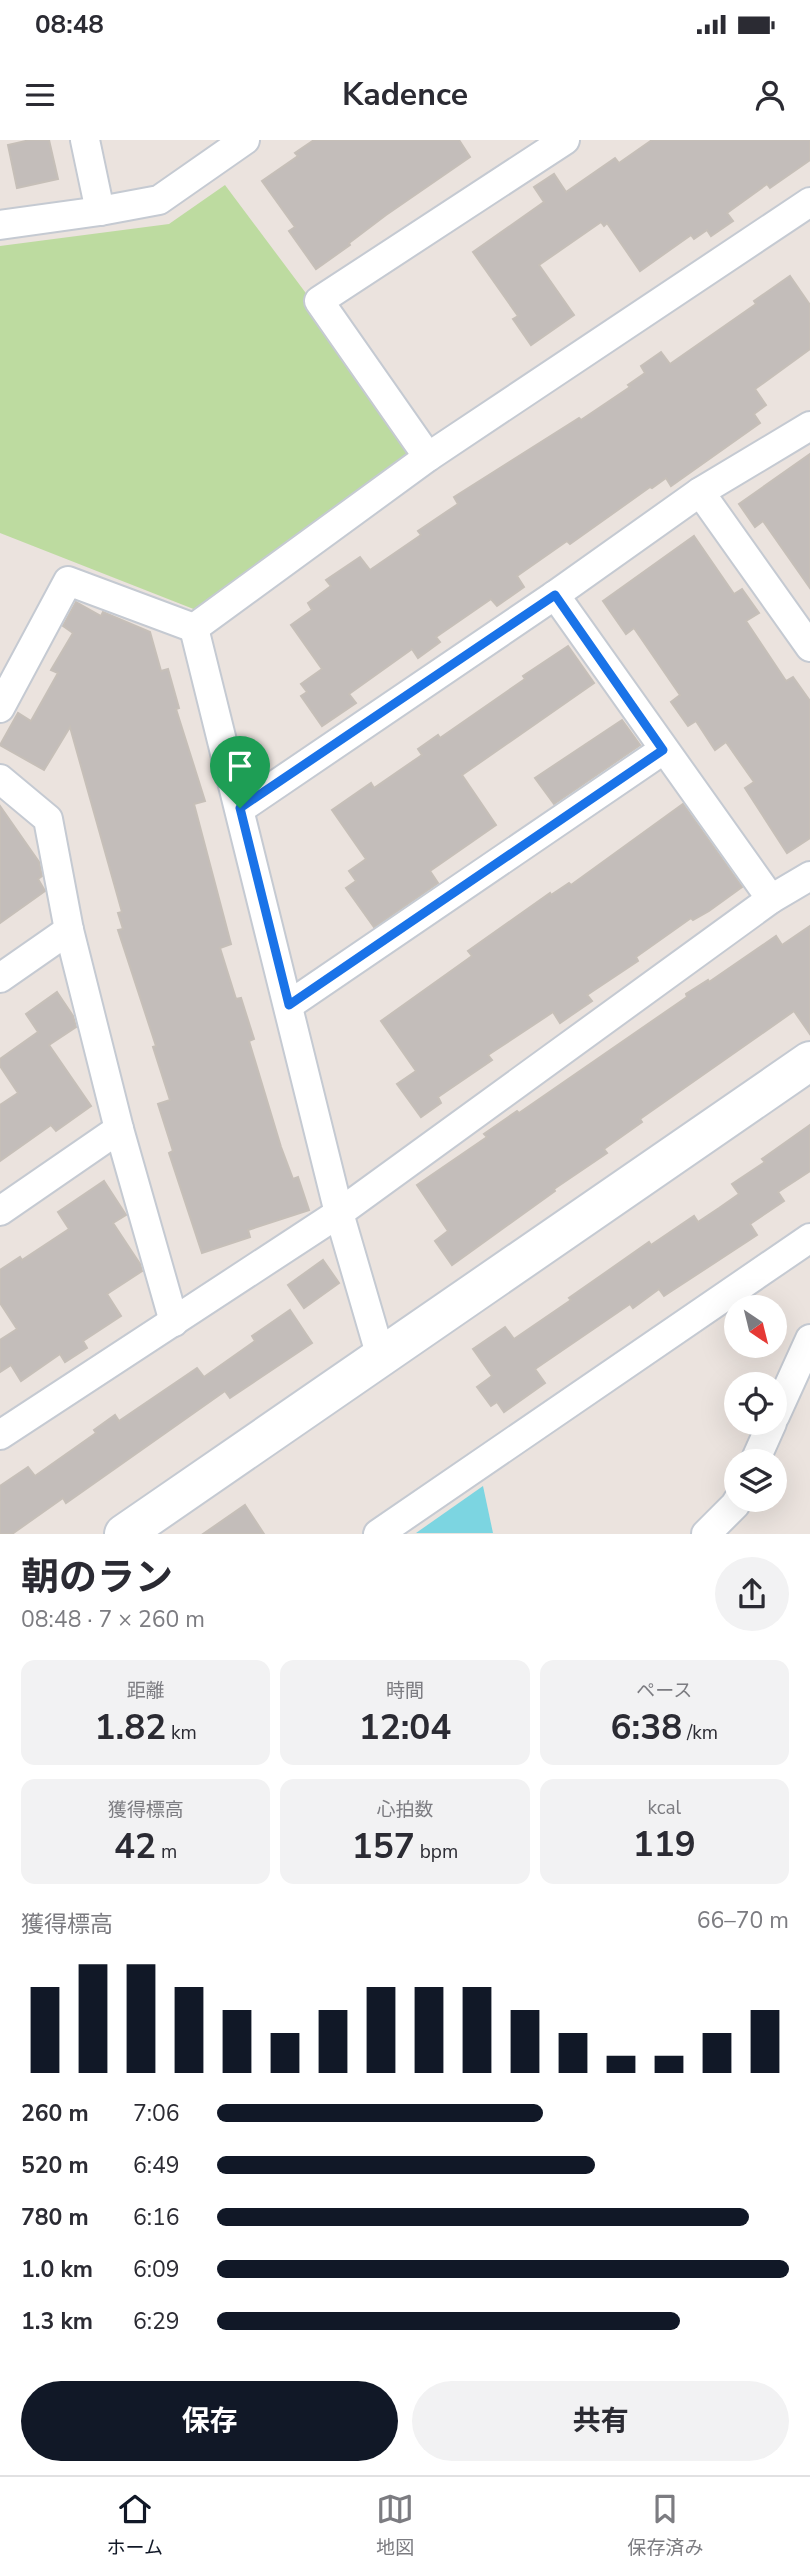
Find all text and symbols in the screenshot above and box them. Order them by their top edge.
text: 08:48 [35,7,104,42]
text: Kadence [342,73,468,116]
icon: menu [21,76,59,114]
icon: person [751,76,789,114]
pin [210,736,270,808]
icon: arrive [221,747,259,785]
north arrow [724,1295,788,1358]
map controls [724,1295,787,1512]
button: locate [724,1372,787,1435]
button: layers [724,1449,787,1512]
text: 朝のラン [21,1552,173,1603]
button: share [715,1557,789,1631]
text: 08:48 · 7 × 260 m [21,1604,205,1635]
text: 距離 [127,1678,165,1704]
text: 時間 [386,1678,424,1704]
text: ペース [636,1678,692,1704]
text: 1.82 [94,1704,166,1751]
text: 12:04 [359,1704,451,1751]
text: 6:38 [610,1704,682,1751]
text: km [166,1720,197,1746]
text: /km [682,1720,718,1746]
text: kcal [647,1795,681,1821]
text: 獲得標高 [108,1797,184,1823]
text: 心拍数 [376,1797,434,1823]
text: 119 [633,1821,696,1868]
text: 42 [114,1823,156,1870]
text: 157 [352,1823,415,1870]
text: m [156,1839,177,1865]
text: bpm [415,1839,458,1865]
text: 66–70 m [697,1905,789,1936]
text: 獲得標高 [21,1909,113,1940]
text: 260 m [21,2098,89,2129]
text: 7:06 [133,2098,180,2129]
text: 520 m [21,2150,89,2181]
text: 6:49 [133,2150,180,2181]
text: 780 m [21,2202,89,2233]
text: 6:16 [133,2202,180,2233]
text: 1.0 km [21,2254,93,2285]
text: 6:09 [133,2254,180,2285]
text: 1.3 km [21,2306,93,2337]
text: 6:29 [133,2306,180,2337]
button: 保存 [21,2381,398,2461]
button: 共有 [412,2381,789,2461]
tab: ホーム [107,2490,163,2561]
tab: 地図 [376,2490,414,2561]
tab: 保存済み [627,2490,703,2561]

